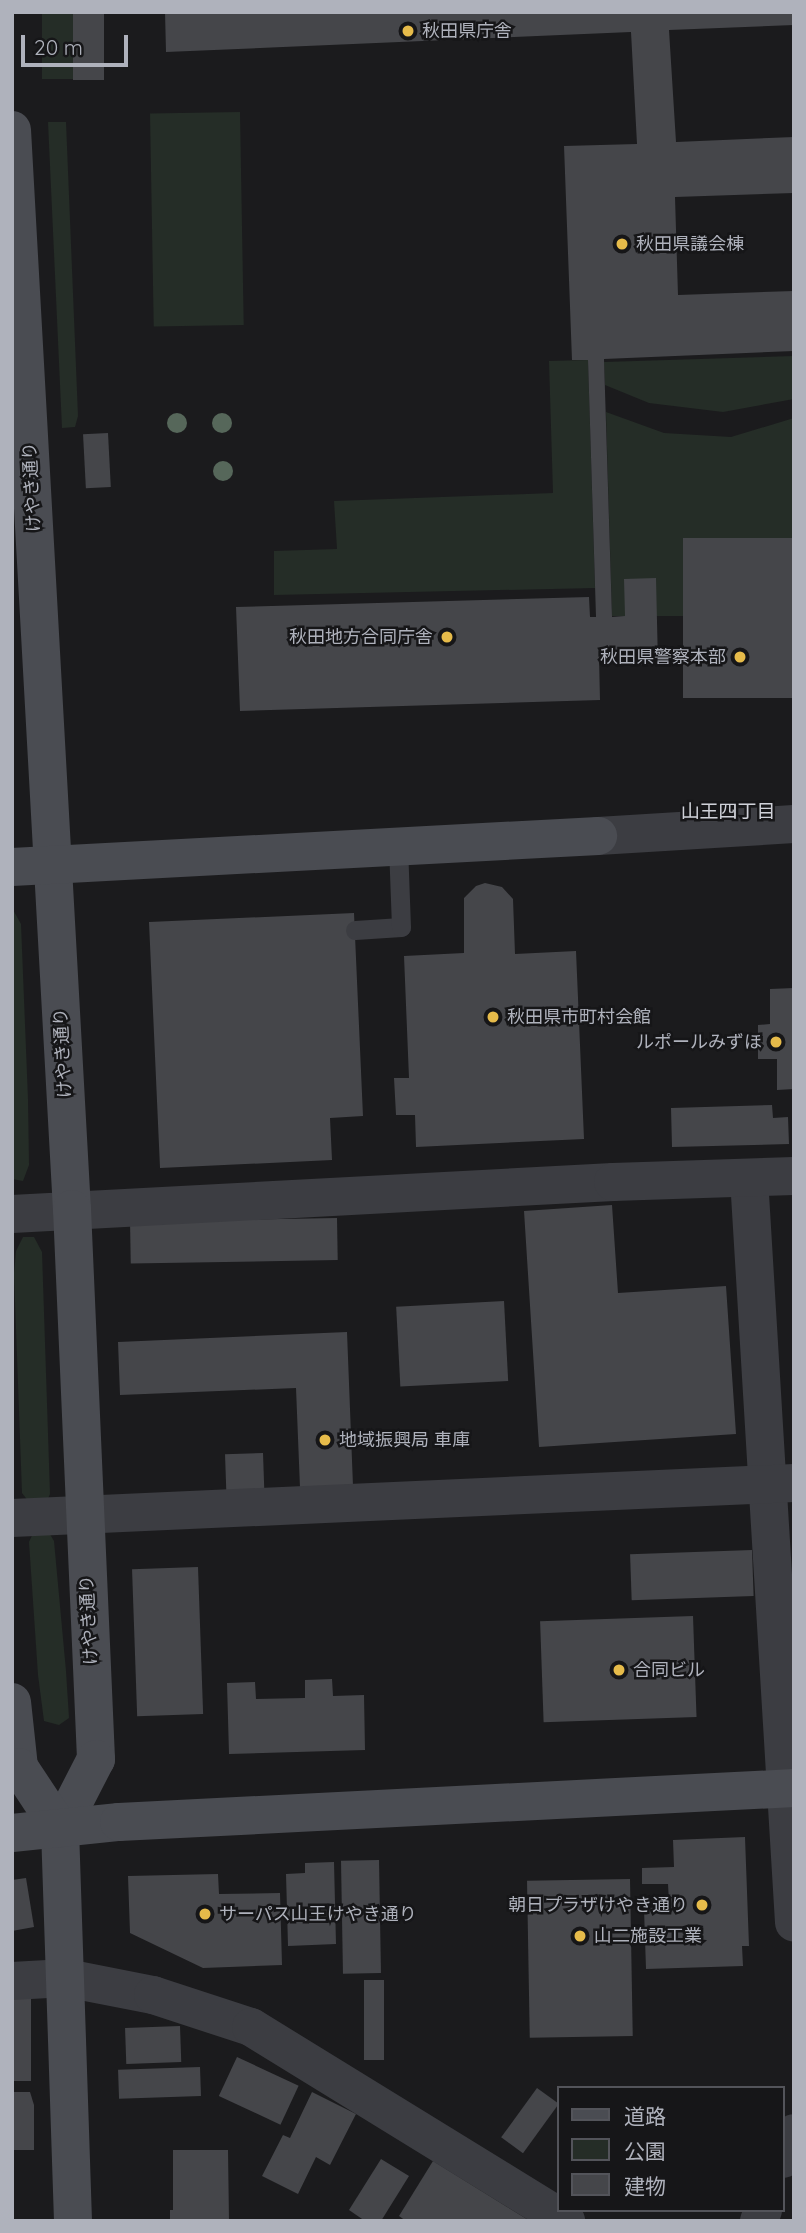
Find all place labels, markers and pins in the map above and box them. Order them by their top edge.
place label: 秋田県庁舎 [422,20,512,42]
marker: 秋田県庁舎 [400,23,416,39]
place label: 秋田県議会棟 [636,233,744,255]
marker: 秋田県議会棟 [614,236,630,252]
place label: 秋田地方合同庁舎 [289,626,433,648]
marker: 秋田地方合同庁舎 [439,629,455,645]
place label: 秋田県警察本部 [600,646,726,668]
marker: 秋田県警察本部 [732,649,748,665]
place label: 秋田県市町村会館 [507,1006,651,1028]
marker: 秋田県市町村会館 [485,1009,501,1025]
place label: ルポールみずほ [636,1031,762,1053]
marker: ルポールみずほ [768,1034,784,1050]
place label: 地域振興局 車庫 [339,1429,470,1451]
marker: 地域振興局 車庫 [317,1432,333,1448]
place label: 合同ビル [633,1659,705,1681]
marker: 合同ビル [611,1662,627,1678]
place label: 朝日プラザけやき通り [508,1894,688,1916]
marker: 朝日プラザけやき通り [694,1897,710,1913]
place label: サーパス山王けやき通り [219,1903,417,1925]
marker: サーパス山王けやき通り [197,1906,213,1922]
place label: 山二施設工業 [594,1925,702,1947]
marker: 山二施設工業 [572,1928,588,1944]

